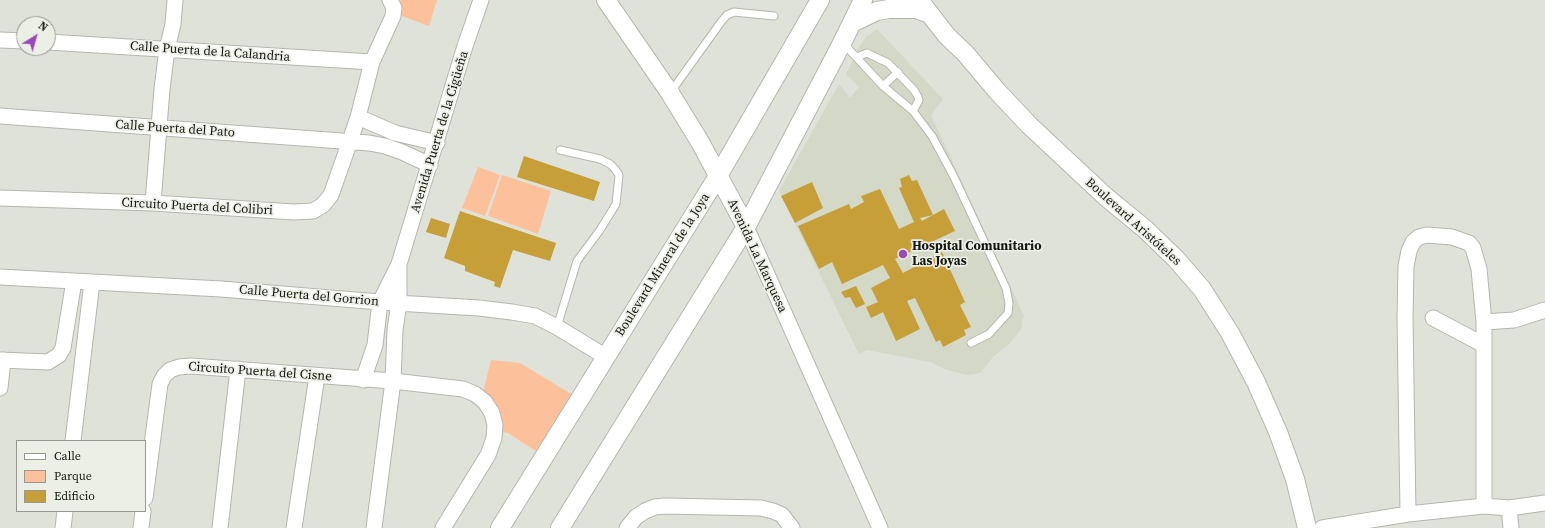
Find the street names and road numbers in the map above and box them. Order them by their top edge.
street label: Calle Puerta de la Calandria [129,39,291,65]
street label: Avenida Puerta de la Cigüeña [408,49,472,215]
street label: Calle Puerta del Pato [115,117,235,141]
street label: Boulevard Aristóteles [1082,175,1184,269]
street label: Boulevard Mineral de la Joya [612,191,714,339]
street label: Circuito Puerta del Colibri [121,195,273,219]
street label: Avenida La Marquesa [724,197,790,315]
street label: Calle Puerta del Gorrion [238,282,380,310]
street label: Circuito Puerta del Cisne [188,359,332,385]

